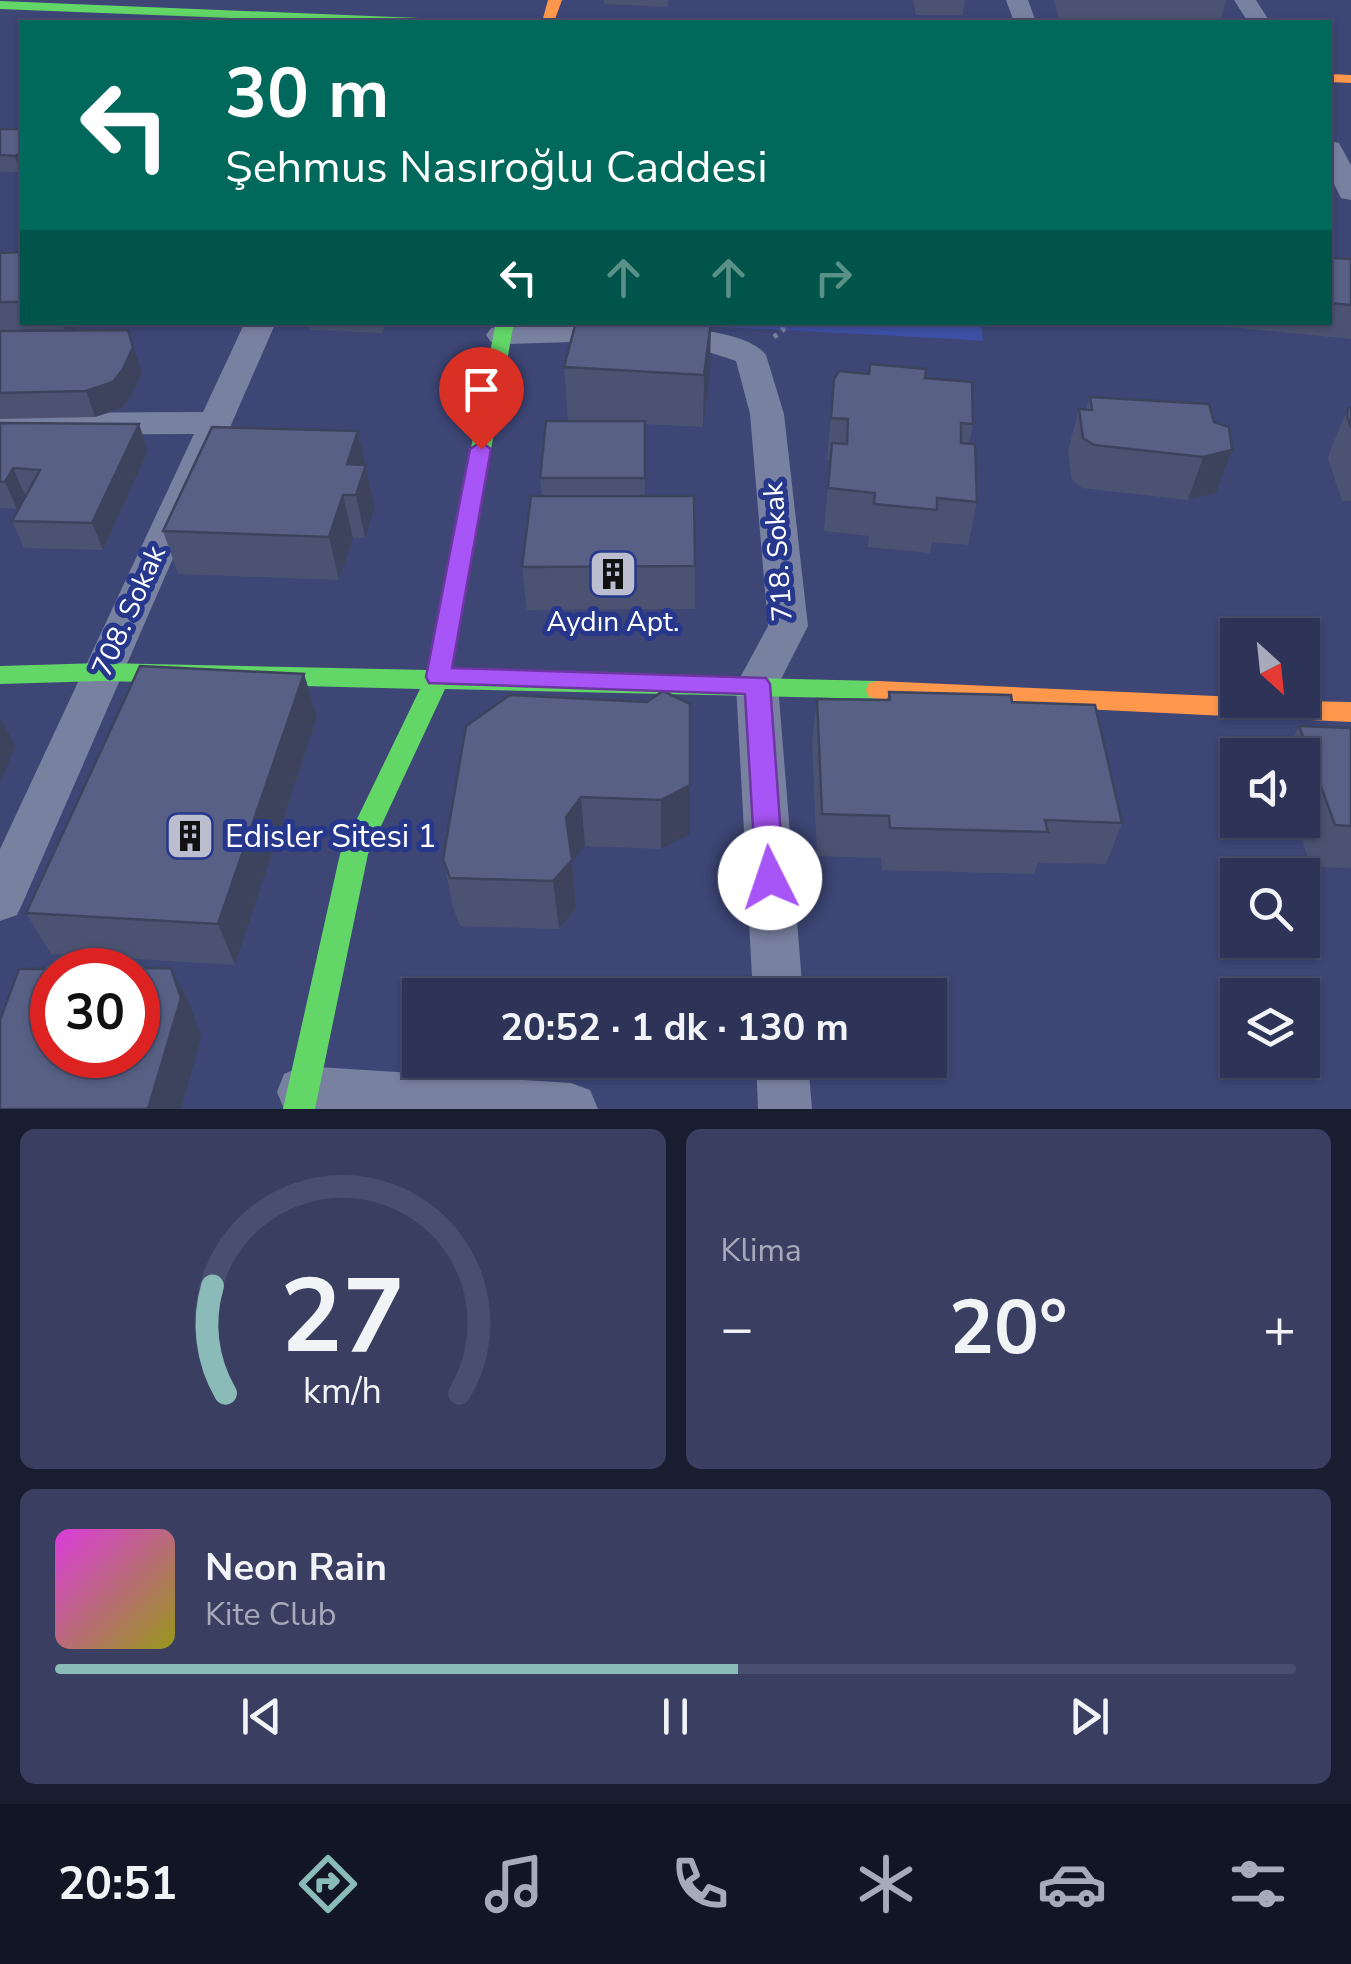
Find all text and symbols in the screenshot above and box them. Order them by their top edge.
text: 30 m [225,46,389,142]
icon: left [60,60,190,190]
text: Şehmus Nasıroğlu Caddesi [225,137,768,198]
icon: left [491,250,546,305]
icon: ahead [596,250,651,305]
icon: ahead [701,250,756,305]
icon: right [806,250,861,305]
pin [439,347,524,450]
icon: arrive [454,362,509,417]
street label: 718. Sokak [754,480,802,623]
street label: 708. Sokak [83,539,175,682]
building icon: Aydın Apt. [587,548,639,600]
place label: Aydın Apt. [547,603,679,641]
north arrow [1220,618,1320,718]
map controls [1220,618,1320,1078]
button: sound [1220,738,1320,838]
building icon: Edisler Sitesi 1 [164,810,216,862]
place label: Edisler Sitesi 1 [225,815,437,858]
position arrow [718,826,822,930]
button: search [1220,858,1320,958]
speed limit sign: 30 [30,948,160,1078]
button: layers [1220,978,1320,1078]
text: 20:52 · 1 dk · 130 m [500,1002,849,1053]
text: Klima [721,1229,802,1272]
text: 27 [280,1246,405,1388]
text: 20° [949,1277,1067,1379]
text: − [721,1291,754,1366]
text: + [1263,1291,1296,1366]
text: km/h [303,1367,382,1416]
text: Neon Rain [205,1542,387,1593]
text: Kite Club [205,1593,336,1636]
icon: previous [234,1689,289,1744]
icon: pause [648,1689,703,1744]
icon: next [1062,1689,1117,1744]
icon: directions [293,1849,363,1919]
icon: music [479,1849,549,1919]
icon: phone [665,1849,735,1919]
icon: climate [851,1849,921,1919]
icon: car [1037,1849,1107,1919]
icon: filters [1223,1849,1293,1919]
text: 20:51 [58,1854,177,1915]

